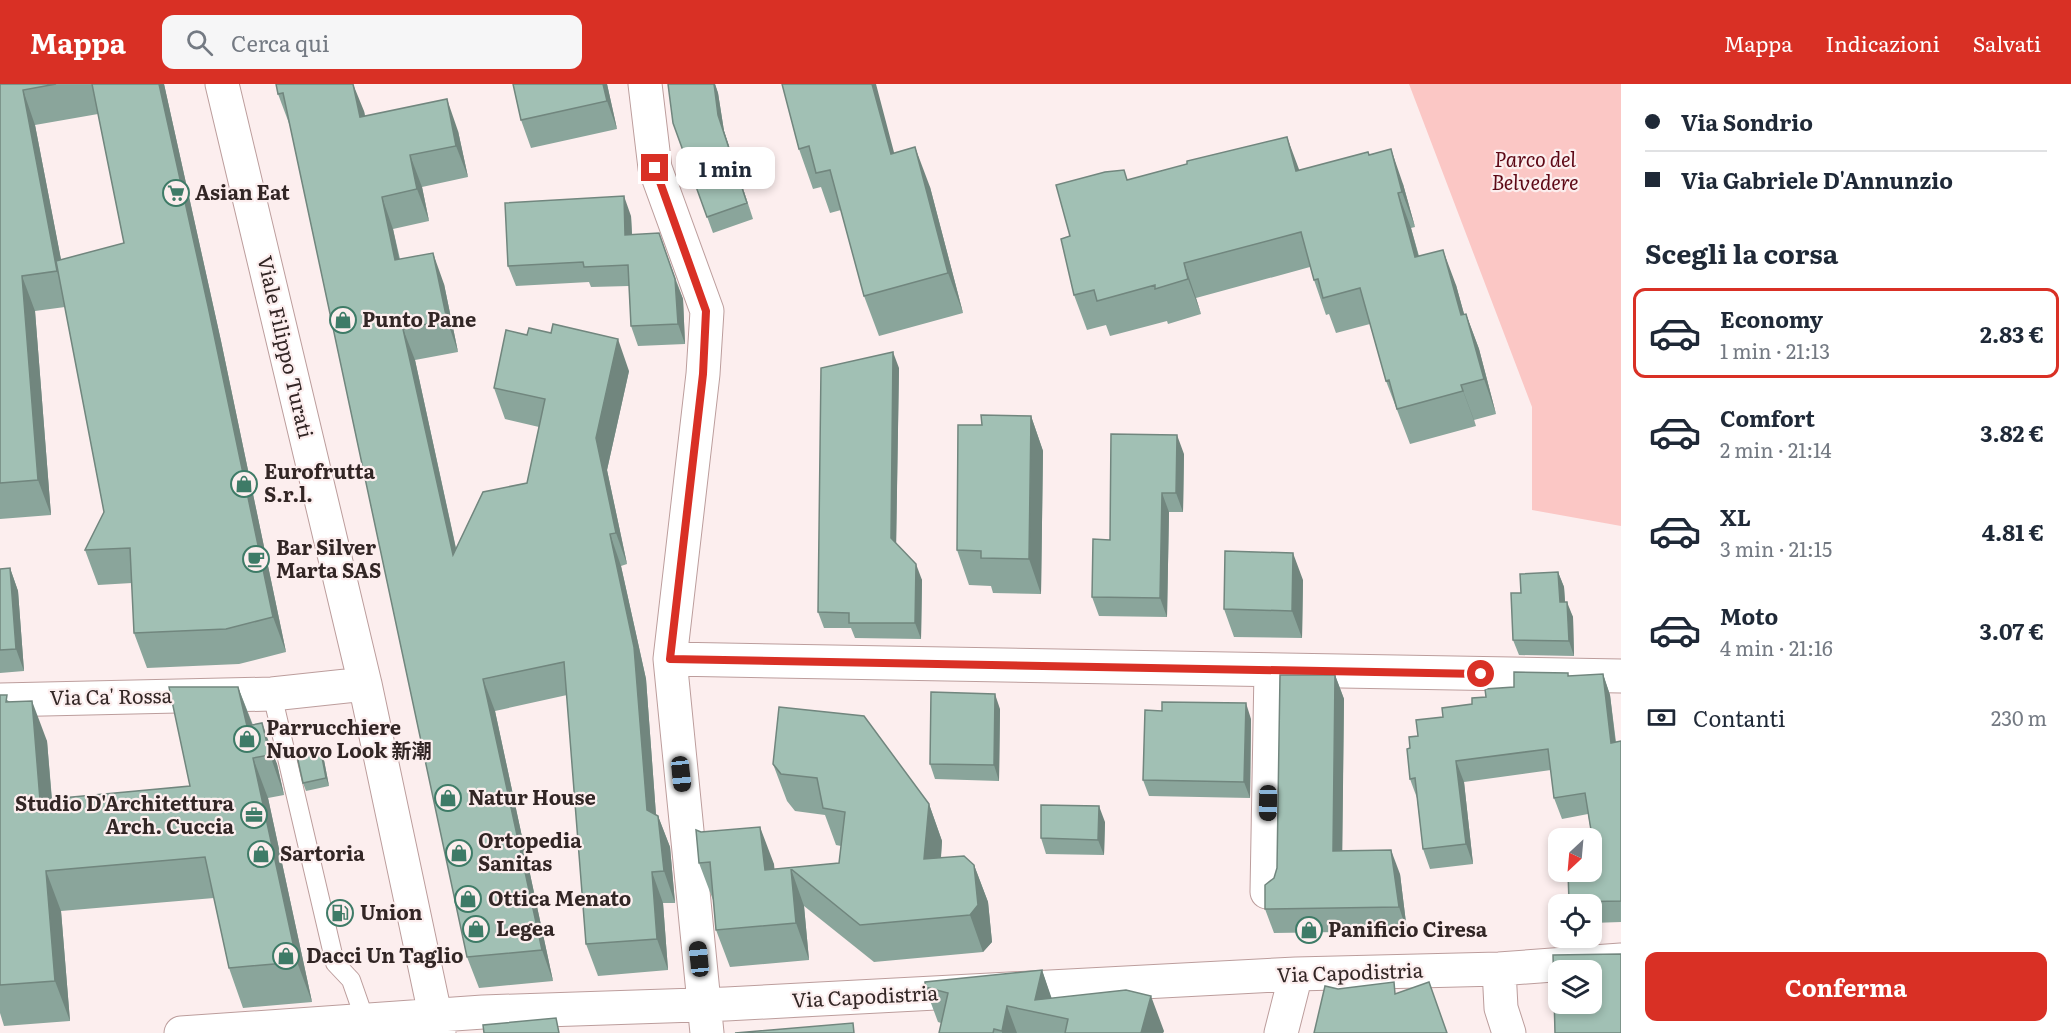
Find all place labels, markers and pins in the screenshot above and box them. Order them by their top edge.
place label: Asian Eat [195,176,290,206]
supermarket icon: Asian Eat [161,178,191,208]
place label: Punto Pane [362,303,476,333]
shop icon: Punto Pane [328,305,358,335]
place label: Eurofrutta S.r.l. [264,455,375,508]
shop icon: Eurofrutta S.r.l. [229,469,259,499]
place label: Bar Silver Marta SAS [276,531,381,584]
cafe icon: Bar Silver Marta SAS [241,544,271,574]
place label: Parrucchiere Nuovo Look 新潮 [266,711,431,764]
shop icon: Parrucchiere Nuovo Look 新潮 [232,724,262,754]
place label: Natur House [468,781,596,811]
shop icon: Natur House [433,783,463,813]
place label: Studio D'Architettura Arch. Cuccia [15,787,234,840]
office icon: Studio D'Architettura Arch. Cuccia [239,800,269,830]
place label: Ortopedia Sanitas [478,824,582,877]
place label: Sartoria [280,837,365,867]
shop icon: Ortopedia Sanitas [444,838,474,868]
shop icon: Sartoria [246,839,276,869]
place label: Ottica Menato [488,882,631,912]
shop icon: Ottica Menato [453,884,483,914]
place label: Union [360,896,423,926]
fuel station icon: Union [325,898,355,928]
place label: Legea [496,912,555,942]
place label: Panificio Ciresa [1328,913,1488,943]
shop icon: Legea [461,914,491,944]
shop icon: Panificio Ciresa [1294,915,1324,945]
place label: Dacci Un Taglio [306,939,463,969]
shop icon: Dacci Un Taglio [271,941,301,971]

